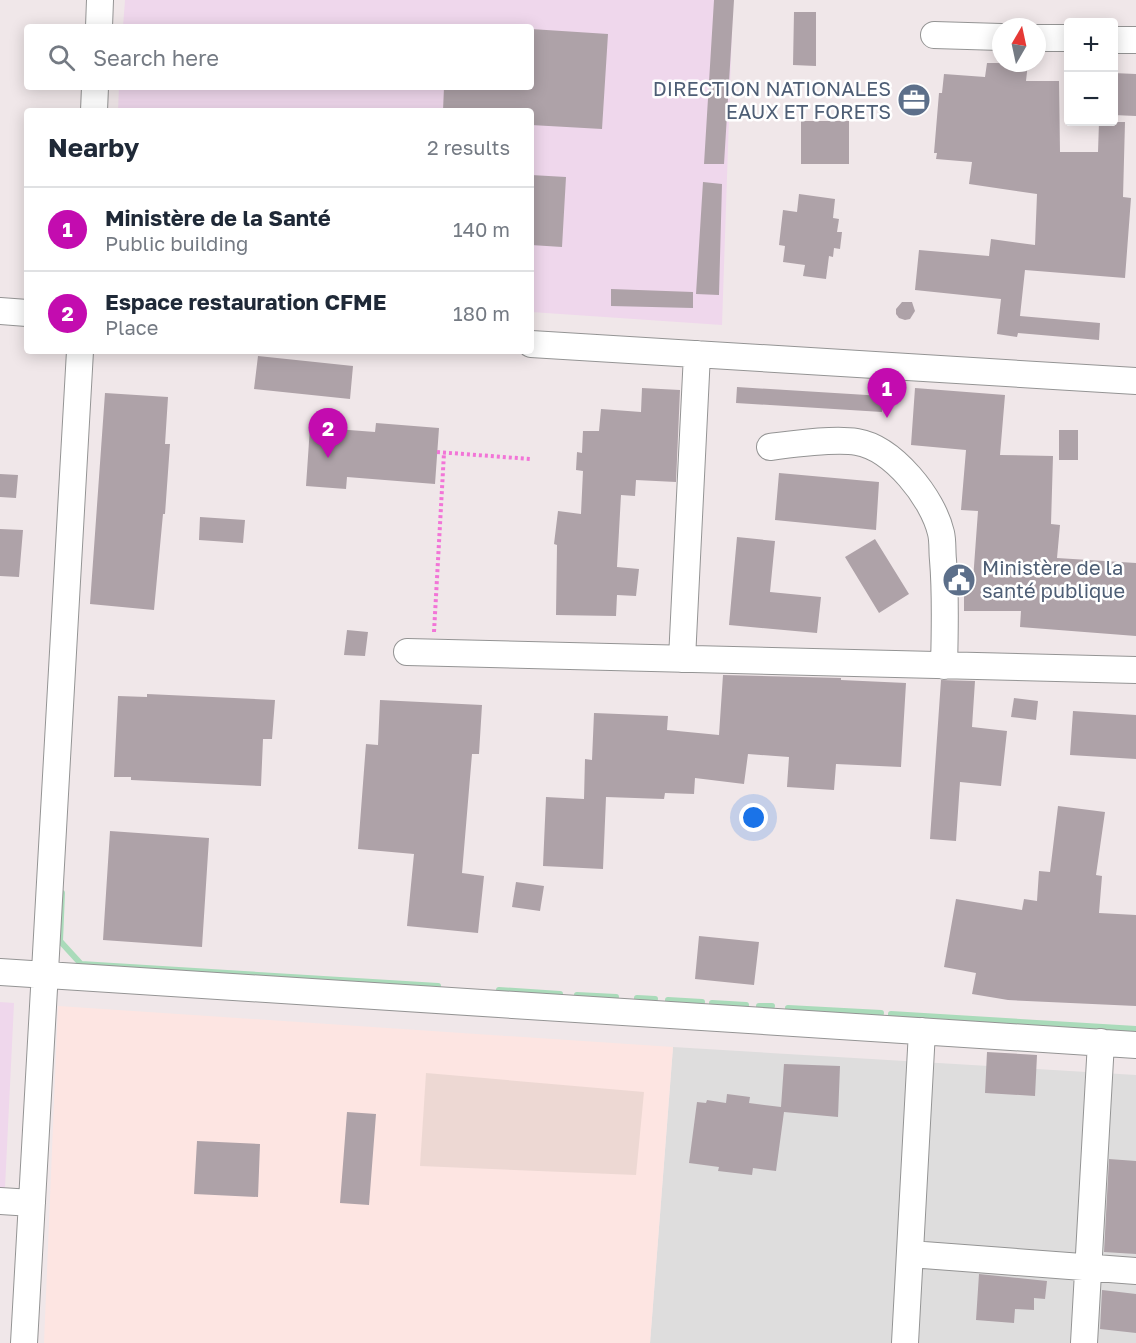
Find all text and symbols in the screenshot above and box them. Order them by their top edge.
north arrow [992,18,1046,72]
map controls [1064,18,1118,126]
button: + [1064,18,1118,72]
search box [24,24,534,90]
icon: search [45,41,78,74]
text: Search here [93,44,219,71]
button: − [1064,72,1118,126]
place label: DIRECTION NATIONALES EAUX ET FORETS [653,76,891,123]
office icon: DIRECTION NATIONALES EAUX ET FORETS [896,82,932,118]
text: Nearby [48,132,139,163]
text: 2 results [427,135,510,159]
text: Ministère de la Santé [105,204,331,231]
text: 1 [62,217,73,241]
text: 140 m [453,217,510,241]
text: Public building [105,231,248,255]
text: Espace restauration CFME [105,288,386,315]
text: 2 [61,301,74,325]
text: 180 m [453,301,510,325]
text: Place [105,315,158,339]
pin: 1 [868,368,906,418]
pin: 2 [308,408,348,458]
place label: Ministère de la santé publique [982,555,1125,602]
public building icon: Ministère de la santé publique [941,562,977,598]
your location [739,803,768,832]

